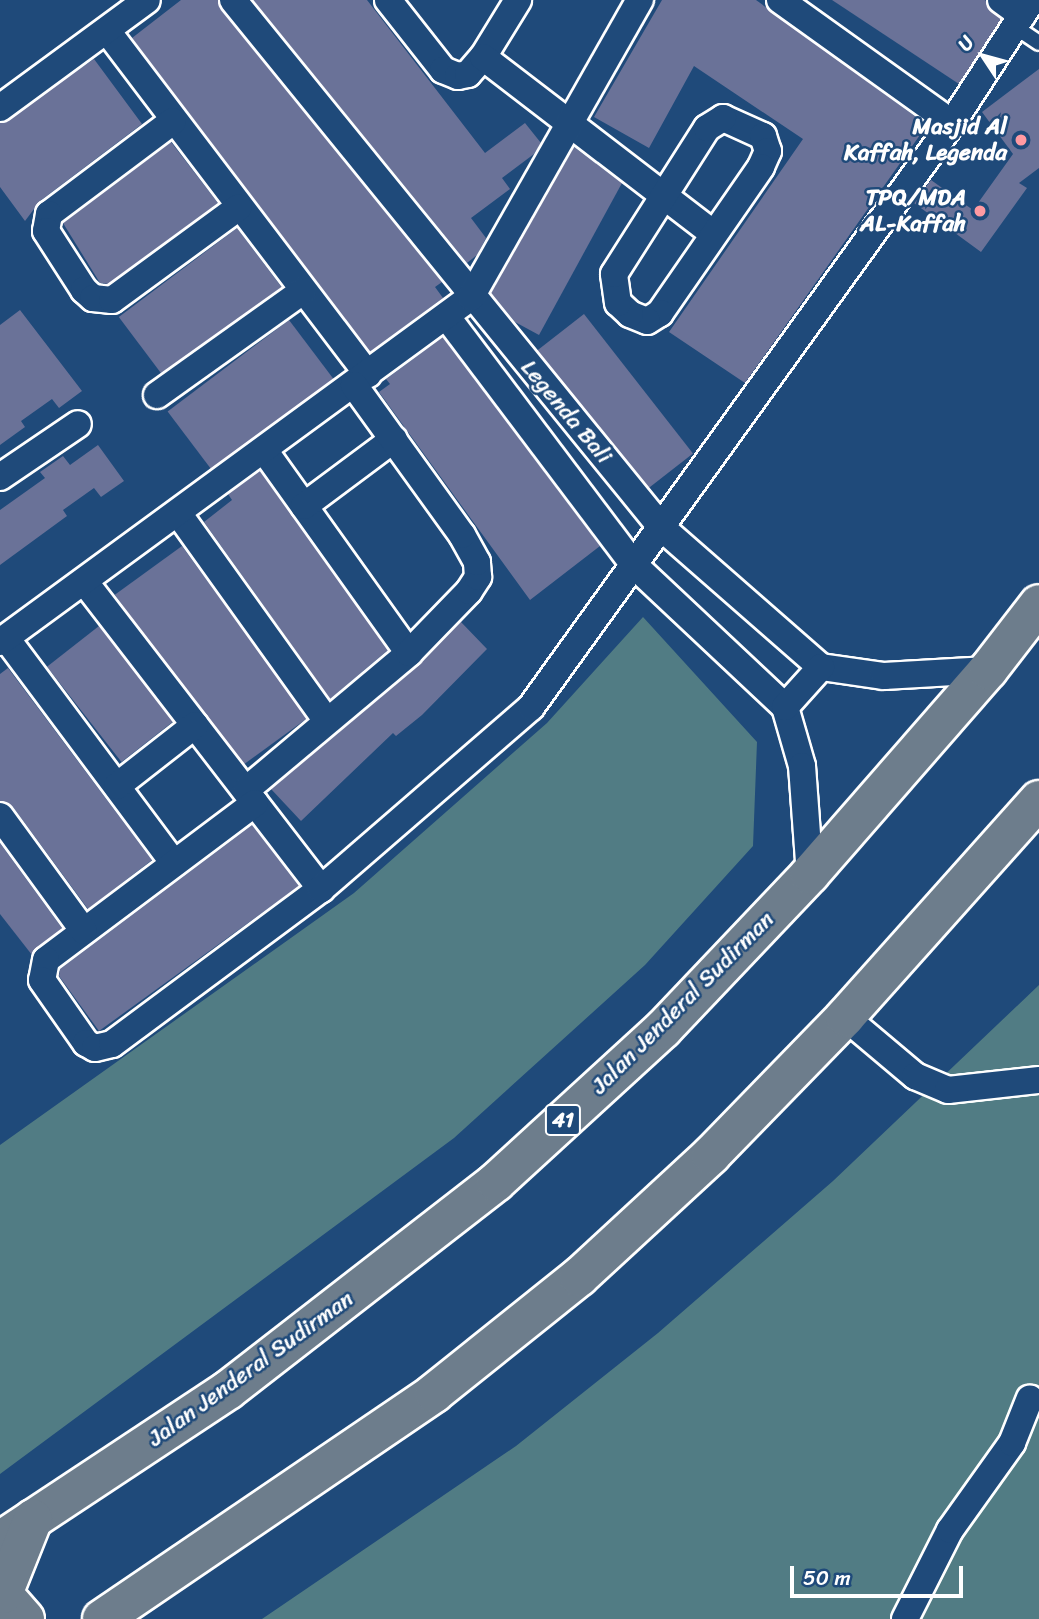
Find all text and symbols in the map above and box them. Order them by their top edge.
north arrow [948,21,1018,91]
text: U [949,29,983,58]
place label: Masjid Al Kaffah, Legenda [843,113,1007,167]
marker: Masjid Al Kaffah, Legenda [1013,132,1029,148]
place label: TPQ/MDA AL-Kaffah [860,184,966,238]
marker: TPQ/MDA AL-Kaffah [972,203,988,219]
street label: Legenda Bali [515,355,617,469]
street label: Jalan Jenderal Sudirman [586,906,780,1100]
road number: 41 [544,1102,582,1138]
street label: Jalan Jenderal Sudirman [143,1285,359,1453]
scale bar [794,1552,967,1596]
text: 50 m [803,1559,851,1597]

